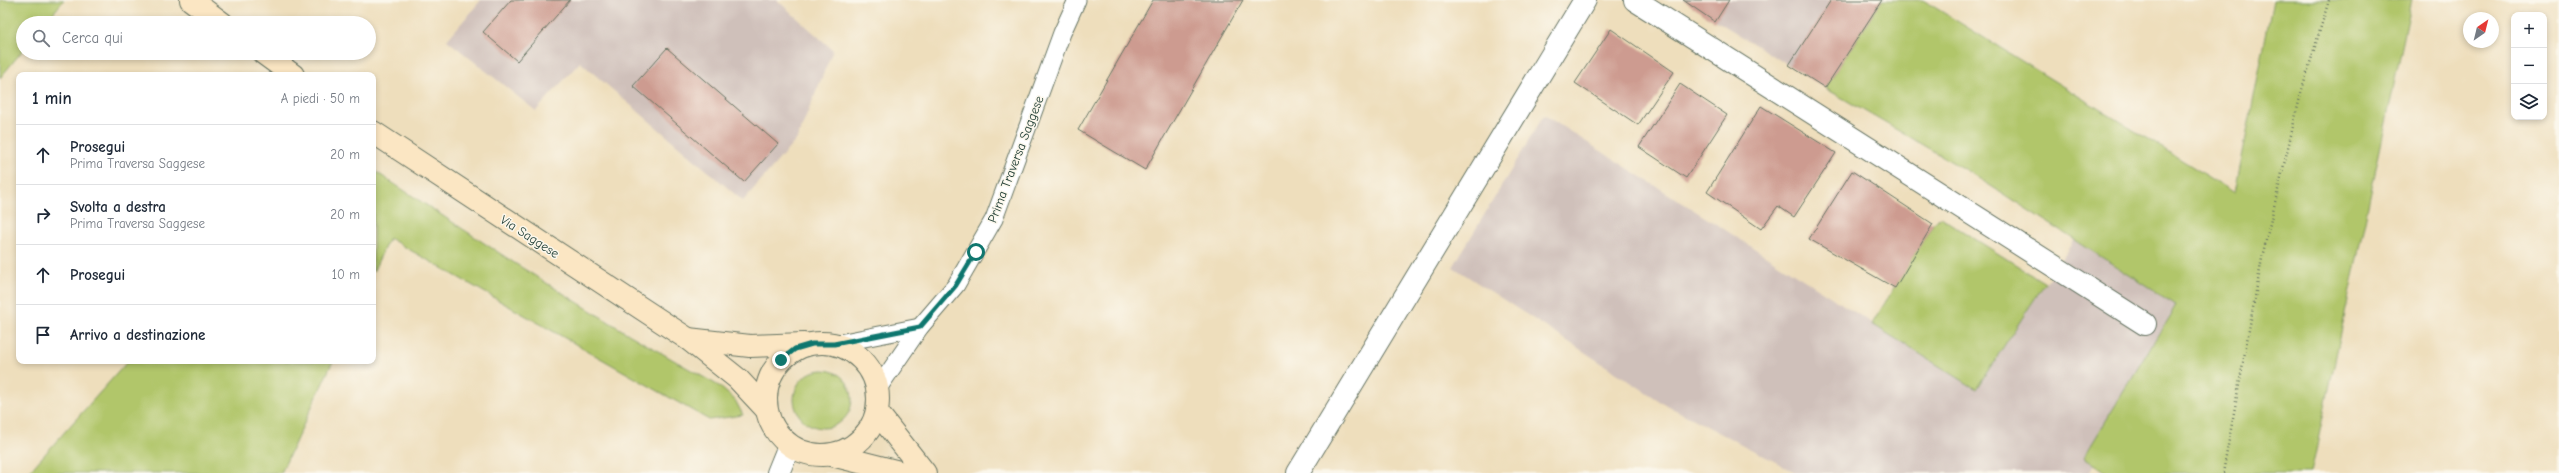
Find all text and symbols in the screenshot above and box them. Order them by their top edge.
north arrow [2463,12,2499,48]
map controls [2511,12,2547,120]
button: + [2511,12,2547,48]
search box [16,16,376,60]
icon: search [30,27,52,49]
text: Cerca qui [62,29,123,47]
button: − [2511,48,2547,84]
button: layers [2511,84,2547,120]
text: 1 min [32,89,72,108]
text: A piedi · 50 m [281,91,360,106]
street label: Prima Traversa Saggese [984,93,1047,225]
text: Prosegui [70,138,125,156]
icon: ahead [32,144,54,166]
text: 20 m [330,147,360,162]
text: Prima Traversa Saggese [70,156,205,171]
text: Svolta a destra [70,198,166,216]
icon: right [32,204,54,226]
text: 20 m [330,207,360,222]
street label: Via Saggese [498,212,562,261]
text: Prima Traversa Saggese [70,216,205,231]
route start [967,243,985,261]
icon: ahead [32,264,54,286]
text: Prosegui [70,266,125,284]
text: 10 m [332,267,360,282]
icon: arrive [32,324,54,346]
text: Arrivo a destinazione [70,326,205,344]
route end [772,351,790,369]

